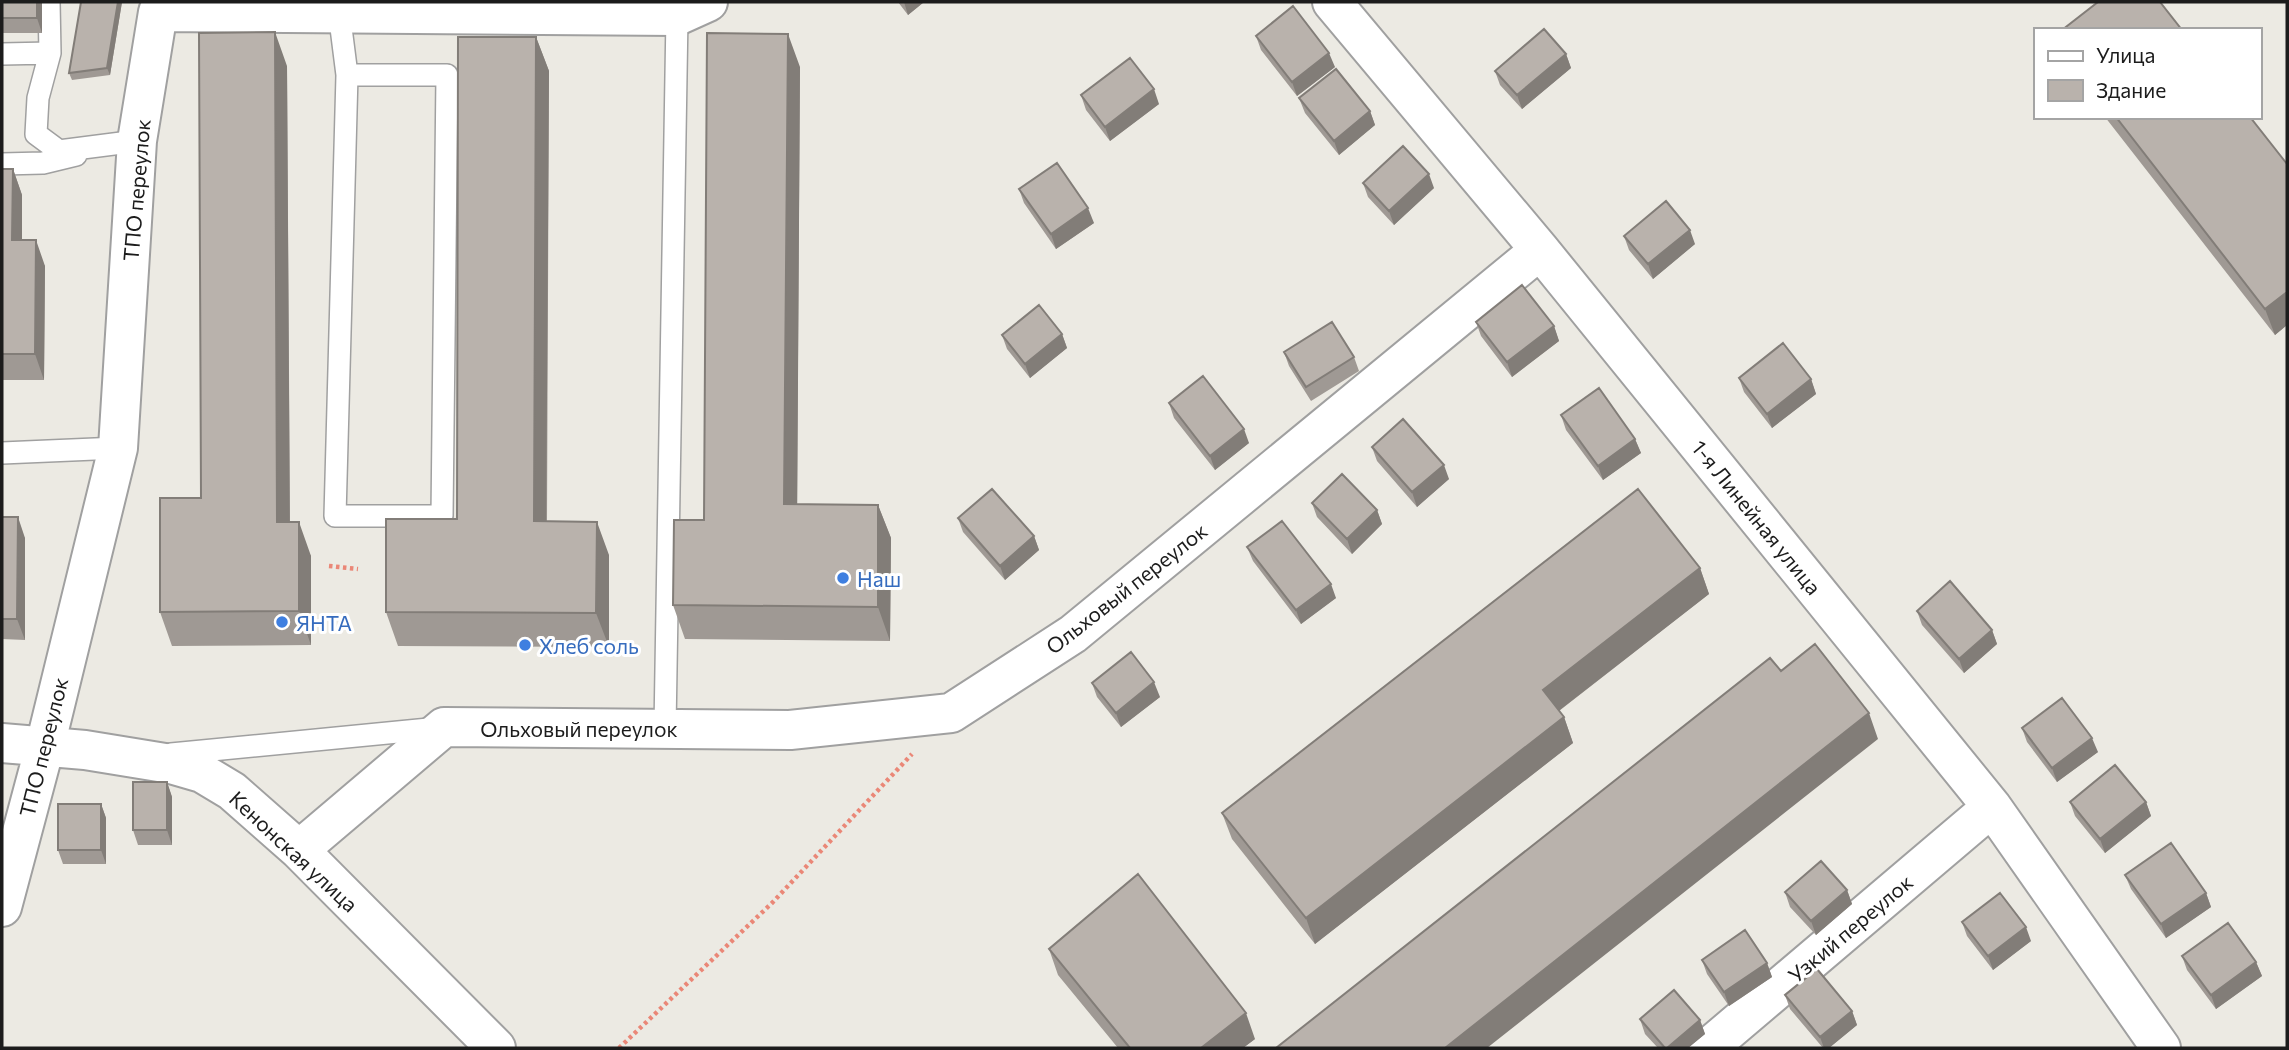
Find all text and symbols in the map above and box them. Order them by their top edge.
legend [2034,28,2261,119]
text: Улица [2096,42,2155,67]
text: Здание [2096,77,2166,102]
street label: ТПО переулок [117,118,155,262]
street label: 1-я Линейная улица [1687,435,1827,599]
street label: Ольховый переулок [1040,517,1212,659]
place label: Наш [857,566,901,591]
marker: Наш [835,570,851,586]
place label: ЯНТА [296,610,352,635]
marker: ЯНТА [274,614,290,630]
place label: Хлеб соль [539,633,639,658]
marker: Хлеб соль [517,637,533,653]
street label: ТПО переулок [14,675,72,819]
street label: Ольховый переулок [480,716,678,741]
street label: Кенонская улица [225,785,363,917]
street label: Узкий переулок [1783,869,1917,987]

